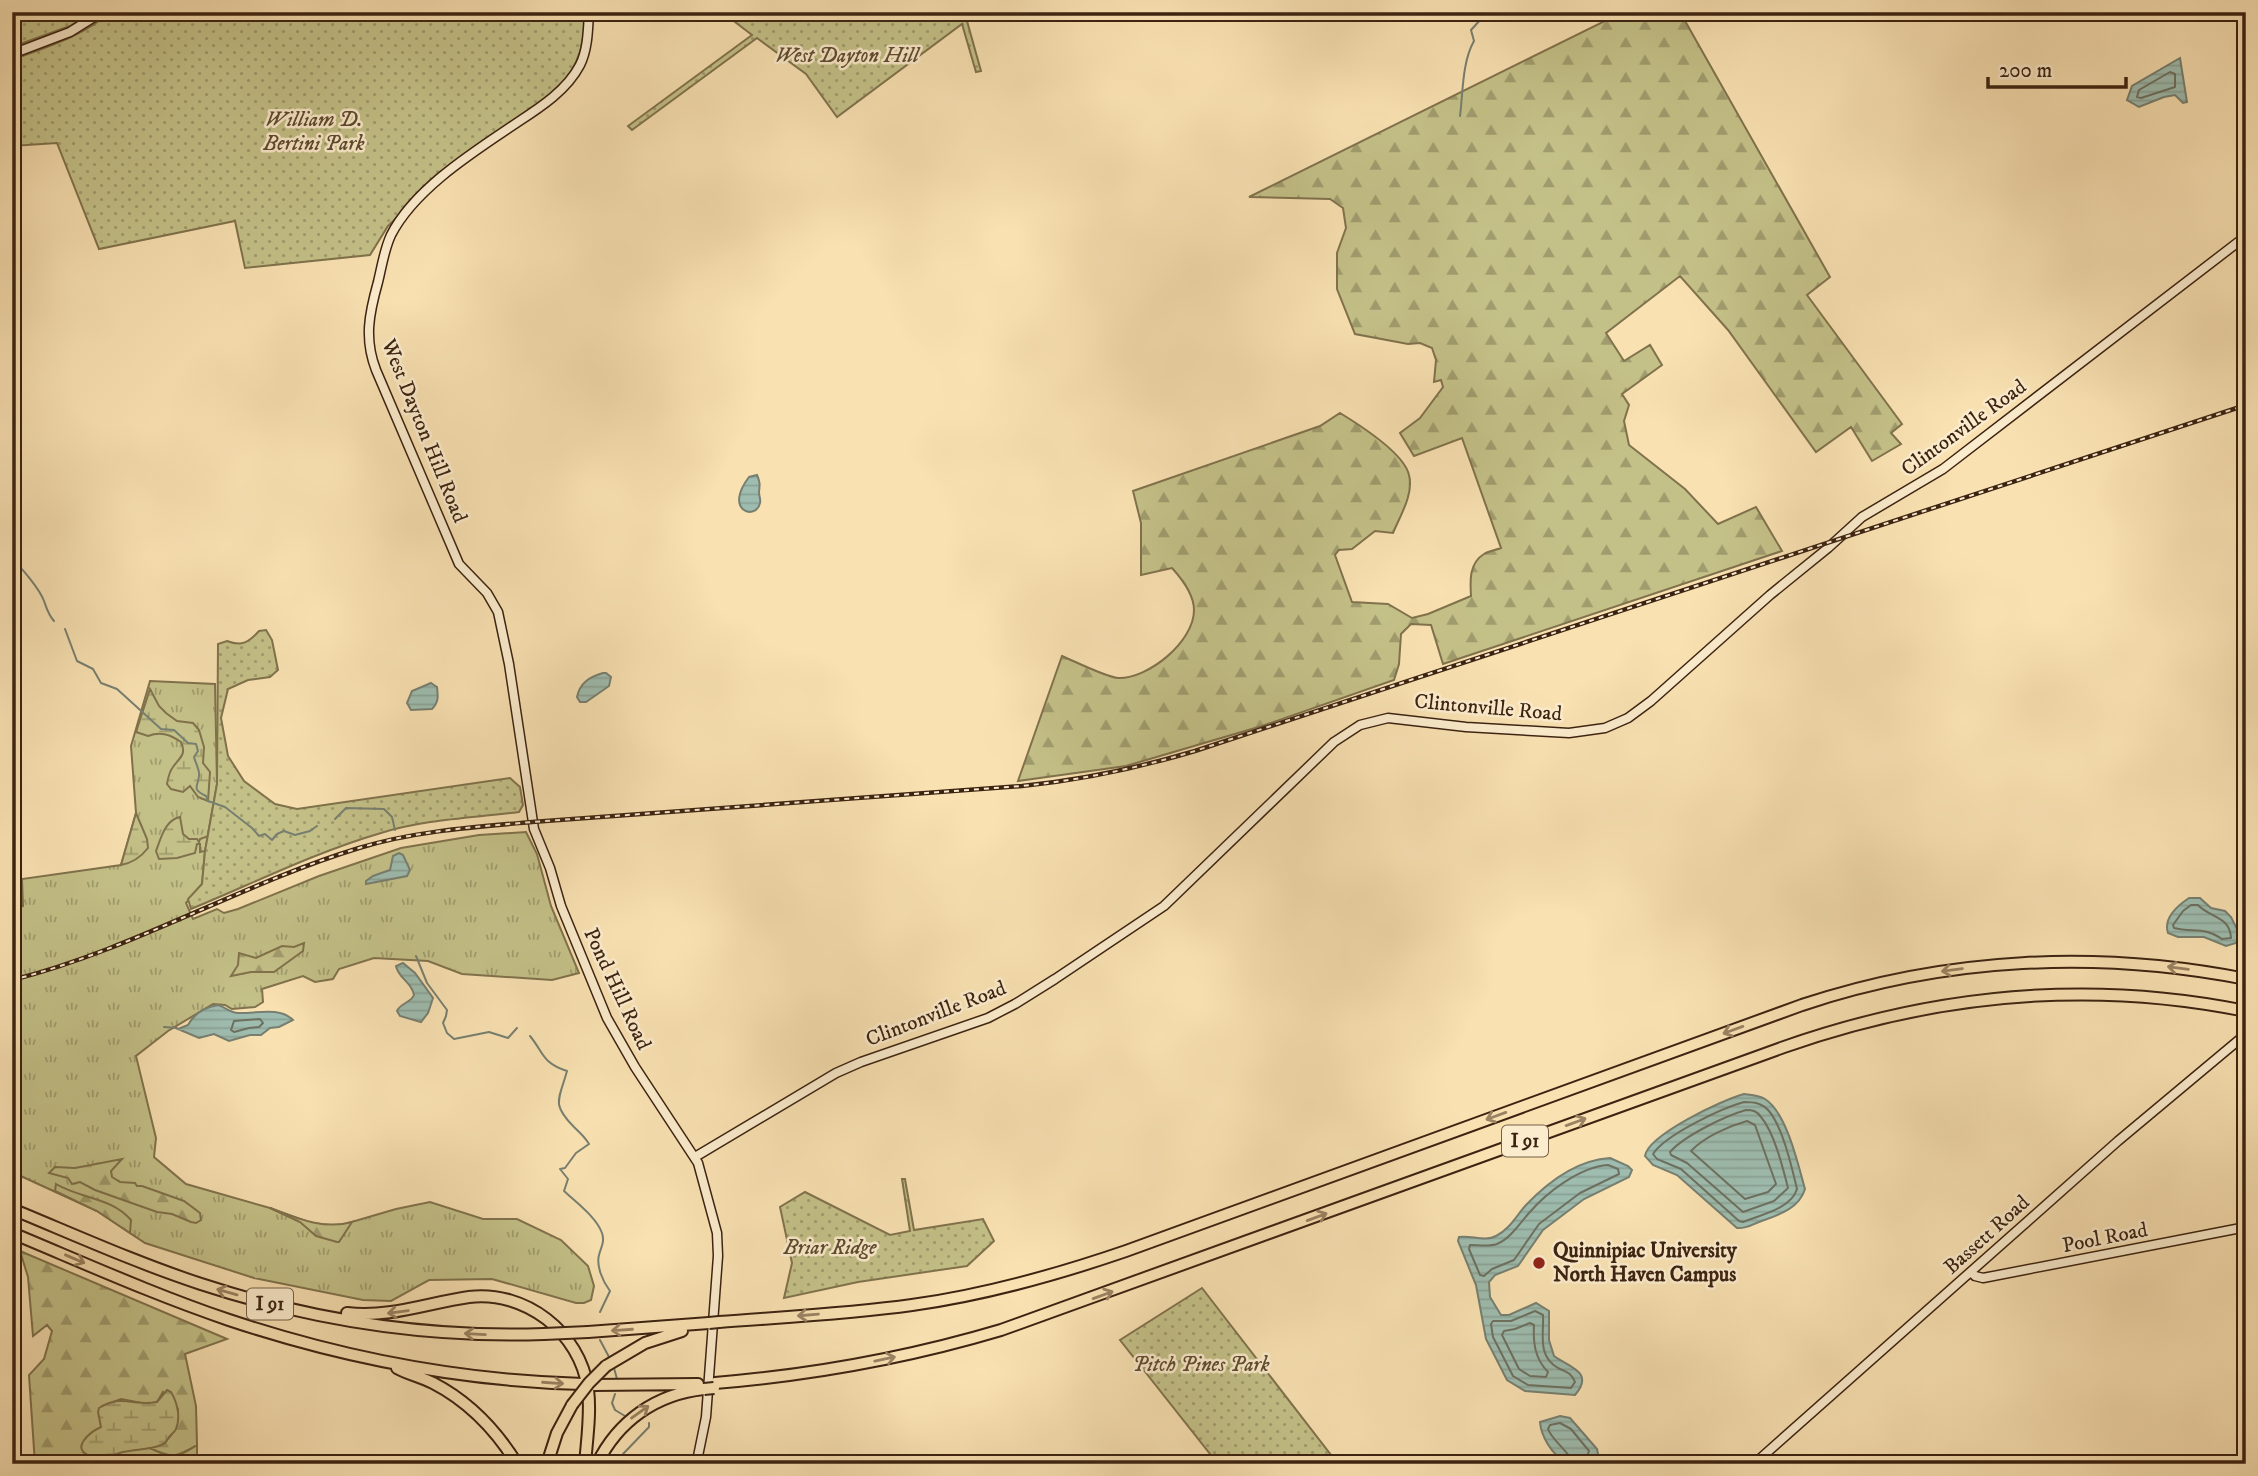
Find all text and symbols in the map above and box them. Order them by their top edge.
park label: West Dayton Hill [775,43,921,69]
scale bar [1988,46,2127,90]
text: 200 m [1999,58,2052,84]
park label: William D. Bertini Park [262,107,365,157]
street label: West Dayton Hill Road [375,334,473,527]
street label: Clintonville Road [1896,374,2032,482]
street label: Clintonville Road [1413,689,1563,727]
street label: Pond Hill Road [577,924,657,1055]
one-way arrow [2168,961,2190,974]
one-way arrow [1941,964,1964,977]
street label: Clintonville Road [862,975,1010,1053]
one-way arrow [1722,1025,1744,1037]
one-way arrow [1486,1111,1508,1123]
one-way arrow [1565,1115,1587,1128]
road number: I 91 [1502,1126,1548,1156]
street label: Bassett Road [1939,1189,2036,1280]
one-way arrow [1305,1210,1327,1222]
street label: Pool Road [2060,1217,2150,1259]
park label: Briar Ridge [783,1235,877,1261]
place label: Quinnipiac University North Haven Campus [1553,1238,1738,1288]
one-way arrow [64,1253,86,1266]
marker: Quinnipiac University North Haven Campus [1531,1255,1547,1271]
one-way arrow [217,1285,239,1298]
one-way arrow [1091,1287,1113,1300]
road number: I 91 [247,1288,293,1320]
one-way arrow [388,1306,410,1319]
one-way arrow [797,1309,820,1322]
one-way arrow [611,1324,634,1337]
one-way arrow [464,1327,487,1340]
one-way arrow [873,1352,896,1366]
park label: Pitch Pines Park [1132,1352,1270,1378]
one-way arrow [542,1377,564,1390]
one-way arrow [630,1405,649,1419]

